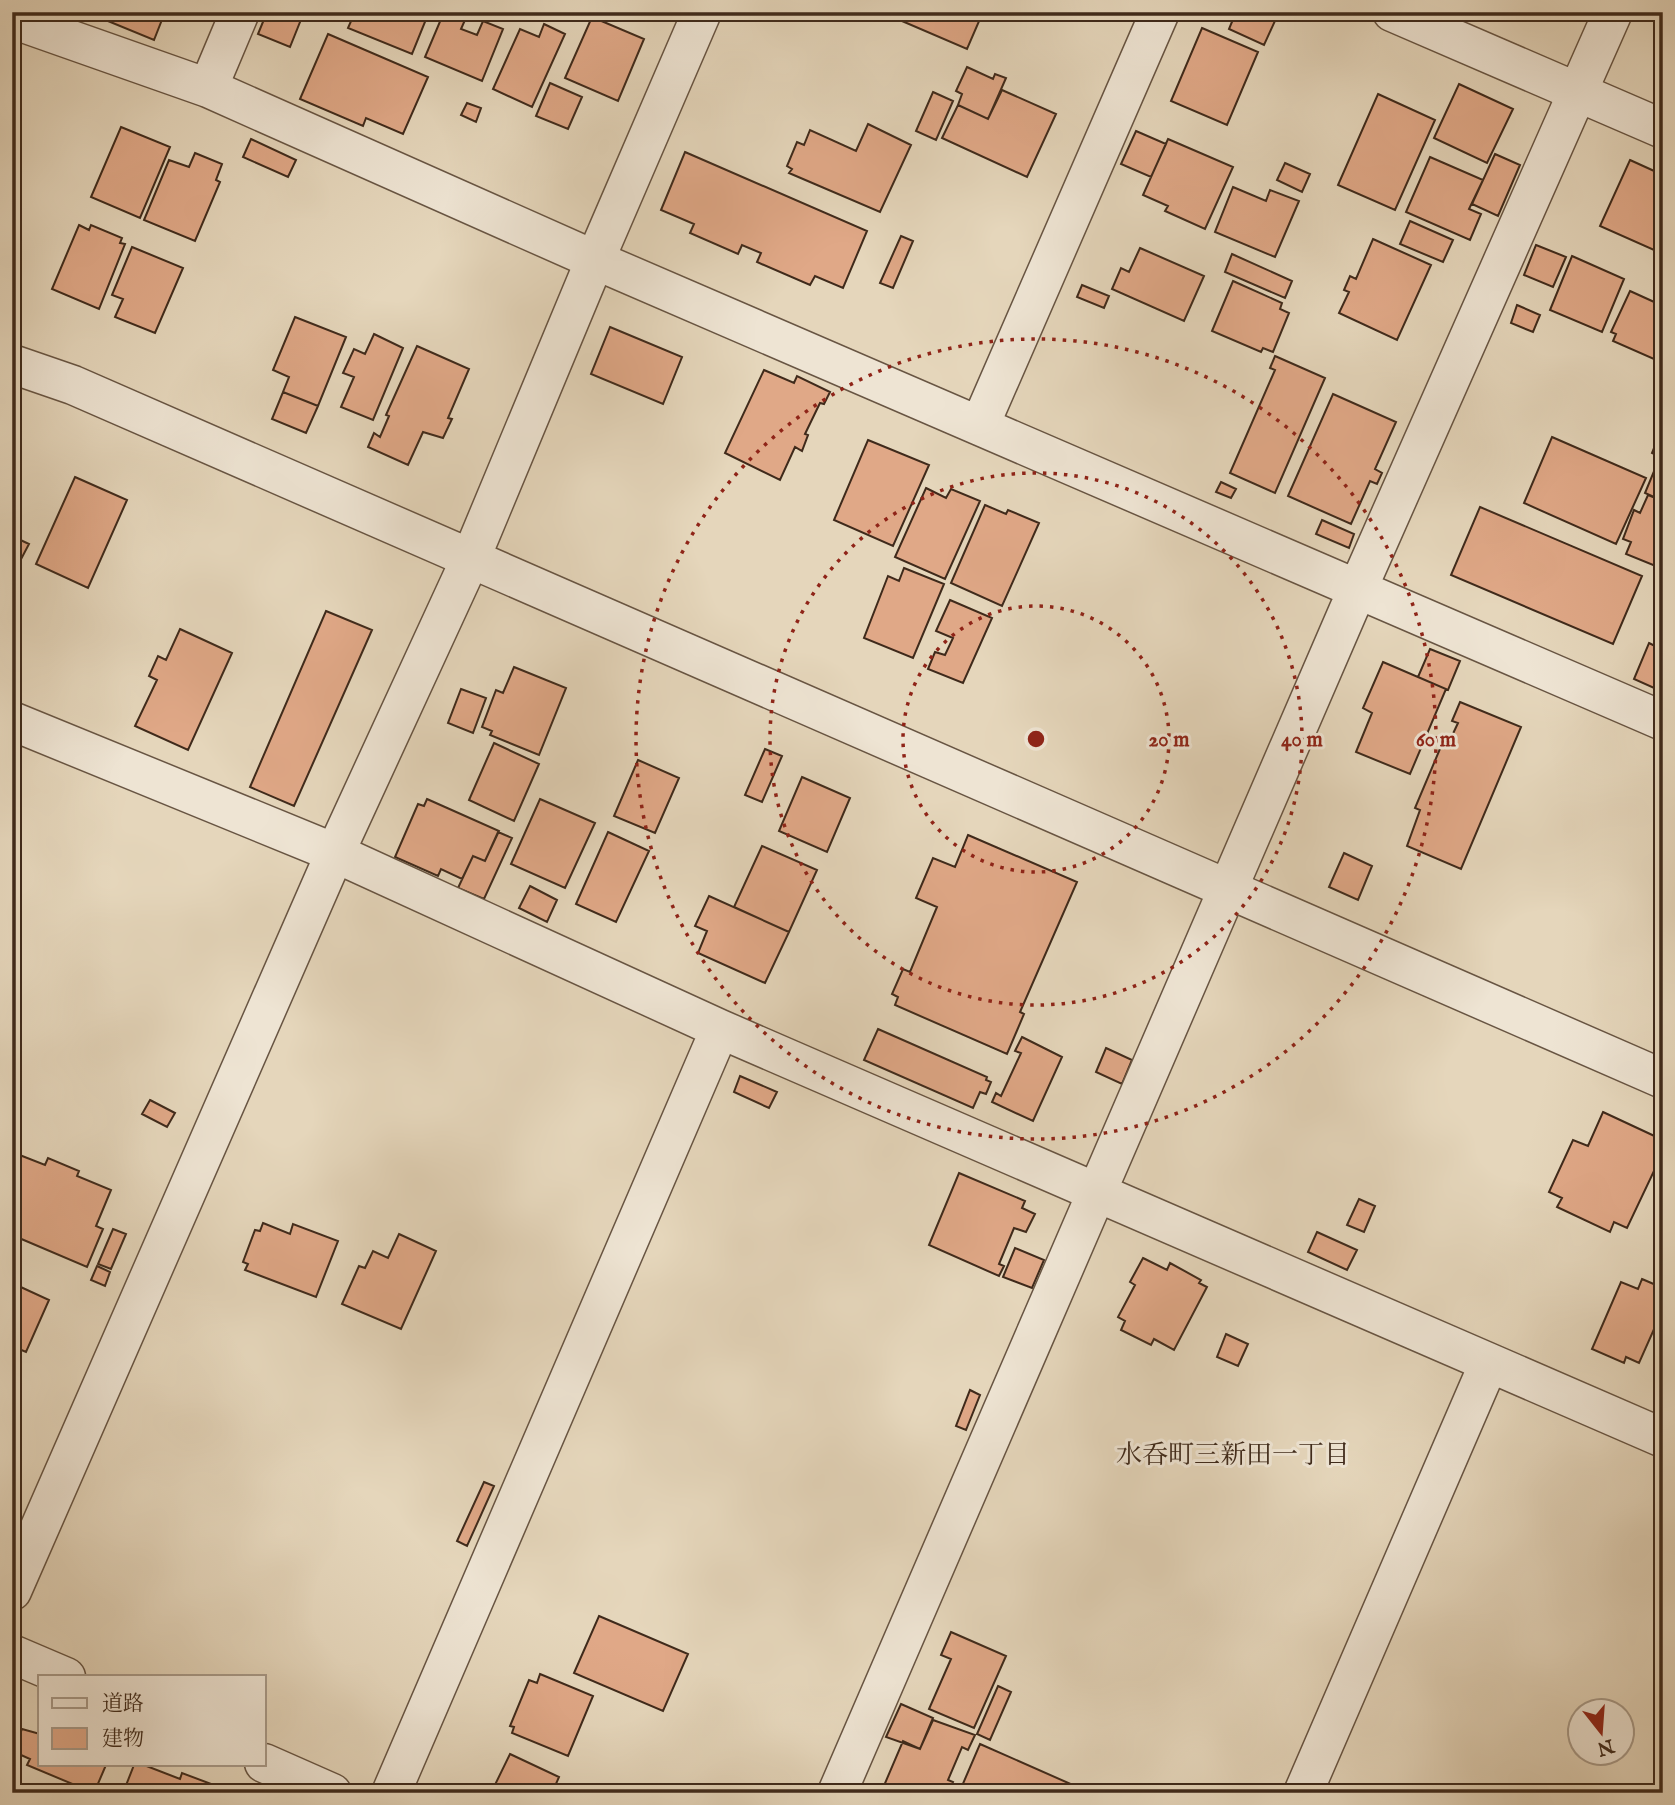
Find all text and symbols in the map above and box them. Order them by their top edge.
centre of rings [1024,727,1048,751]
text: 20 m [1149,727,1190,754]
text: 40 m [1281,727,1323,754]
text: 60 m [1416,727,1457,754]
district label: 水呑町三新田一丁目 [1116,1439,1350,1472]
legend [38,1675,266,1766]
text: 道路 [102,1691,144,1718]
north arrow [1566,1696,1636,1766]
text: 建物 [102,1726,144,1753]
text: N [1593,1732,1618,1760]

